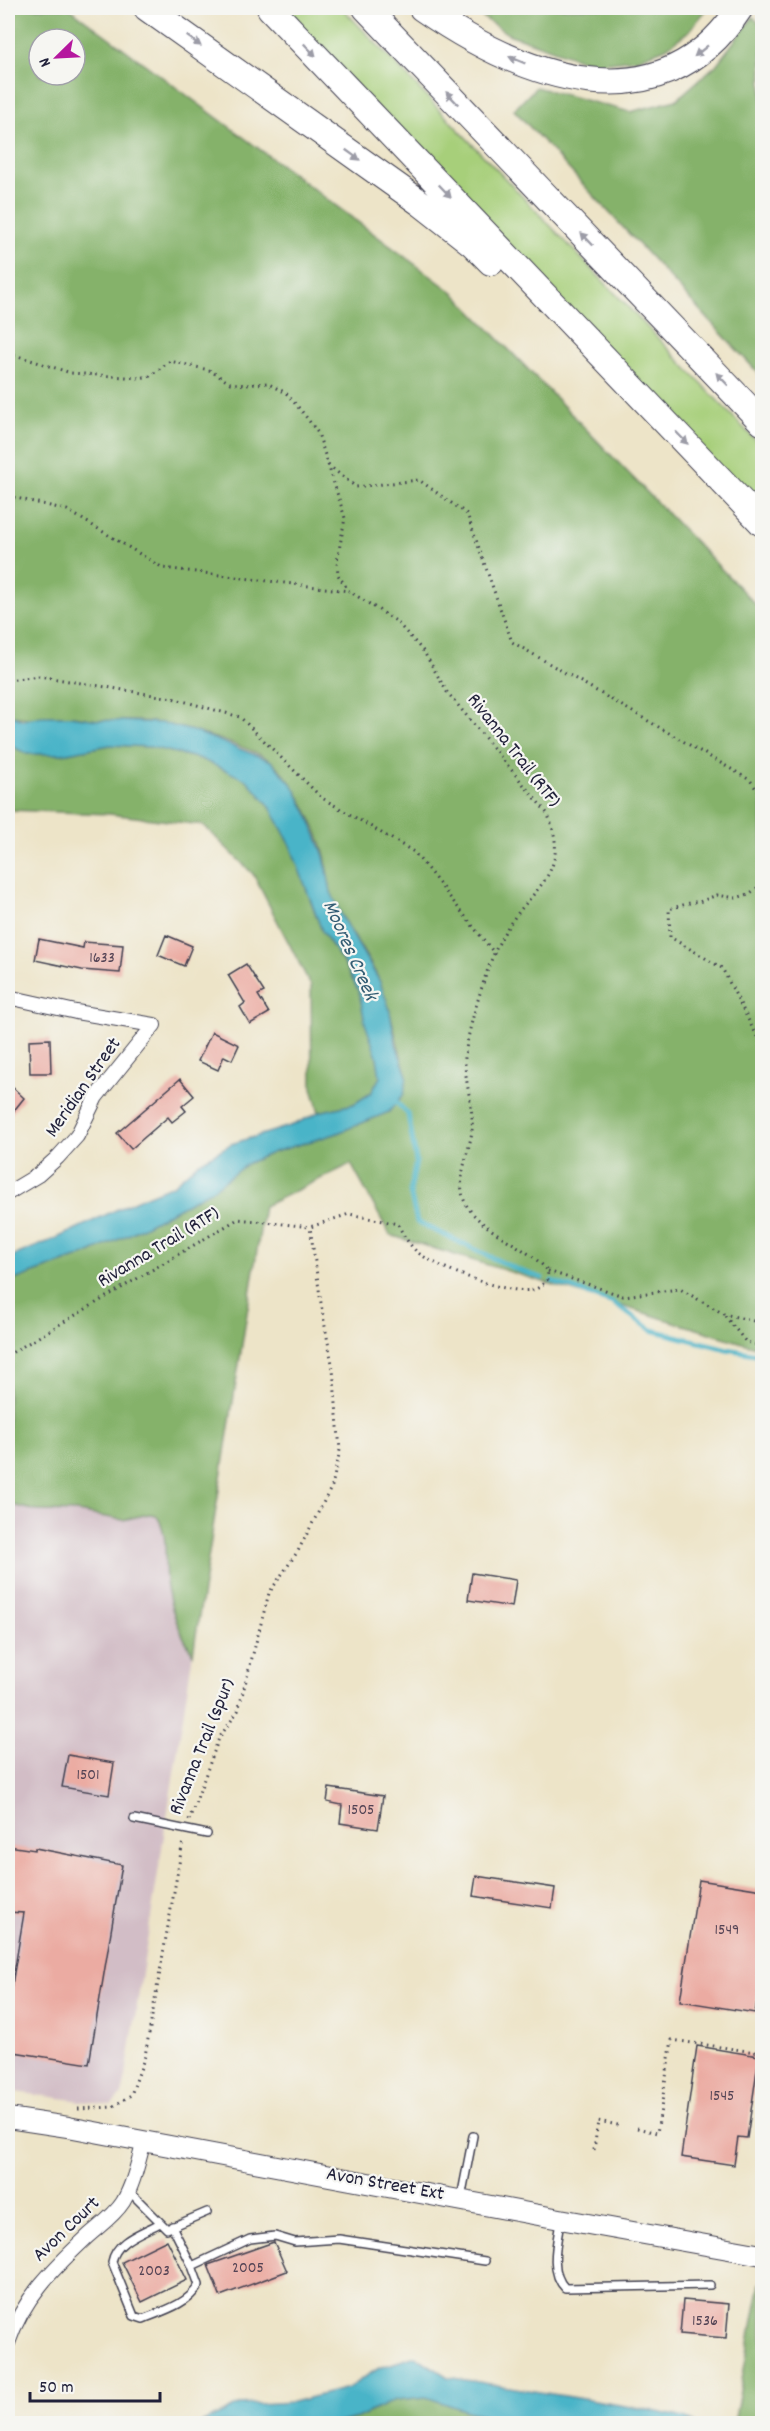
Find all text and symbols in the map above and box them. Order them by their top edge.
north arrow [27,27,87,87]
one-way arrow [186,35,202,47]
one-way arrow [303,42,317,56]
one-way arrow [693,44,709,57]
text: N [33,54,58,70]
one-way arrow [508,55,526,64]
one-way arrow [446,91,460,105]
one-way arrow [345,149,361,161]
one-way arrow [438,183,451,198]
one-way arrow [580,231,594,246]
one-way arrow [715,372,729,387]
one-way arrow [674,431,688,445]
street label: Rivanna Trail (RTF) [459,688,567,814]
water label: Moores Creek [314,896,385,1008]
house number: 1633 [89,947,115,970]
street label: Meridian Street [39,1032,129,1144]
street label: Rivanna Trail (RTF) [93,1200,225,1296]
street label: Rivanna Trail (spur) [163,1675,243,1819]
house number: 1501 [76,1764,100,1787]
house number: 1505 [347,1799,375,1822]
house number: 1549 [715,1919,739,1942]
house number: 1545 [710,2085,734,2108]
street label: Avon Street Ext [324,2161,446,2209]
street label: Avon Court [27,2191,107,2269]
house number: 2005 [232,2257,264,2280]
house number: 2003 [138,2260,170,2283]
house number: 1536 [692,2310,718,2333]
scale bar [30,2365,160,2403]
text: 50 m [39,2376,74,2401]

